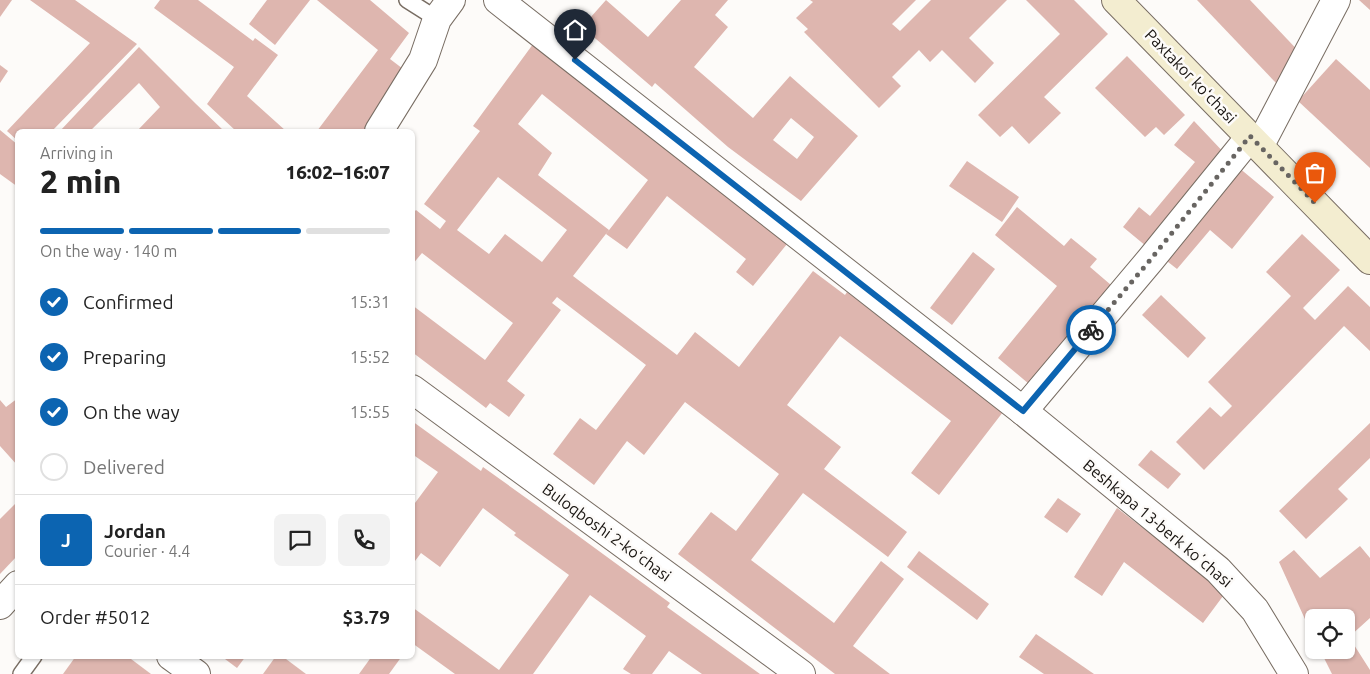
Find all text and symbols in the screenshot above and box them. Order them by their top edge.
pin [554,9,596,60]
icon: home [561,16,589,44]
street label: Paxtakor koʻchasi [1142,25,1240,127]
text: Arriving in [40,144,113,162]
pin [1294,152,1336,203]
icon: bag [1301,159,1329,187]
text: 16:02–16:07 [285,161,390,183]
text: 2 min [40,163,121,199]
text: On the way · 140 m [40,242,177,260]
icon: check [40,288,68,316]
text: Confirmed [83,291,174,313]
text: 15:31 [350,293,390,311]
courier [1066,305,1116,355]
icon: bike [1077,316,1105,344]
icon: check [40,343,68,371]
text: Preparing [83,346,167,368]
text: 15:52 [350,348,390,366]
icon: check [40,398,68,426]
text: On the way [83,401,180,423]
text: 15:55 [350,403,390,421]
street label: Beshkapa 13-berk koʼchasi [1080,455,1236,591]
text: Delivered [83,456,165,478]
street label: Buloqboshi 2-koʻchasi [539,479,675,585]
button: chat [274,514,326,566]
button: phone [338,514,390,566]
text: Jordan [104,520,166,542]
text: J [61,529,71,551]
text: Courier · 4.4 [104,542,190,560]
text: Order #5012 [40,606,150,628]
text: $3.79 [342,606,390,628]
map controls [1305,609,1355,659]
button: locate [1305,609,1355,659]

